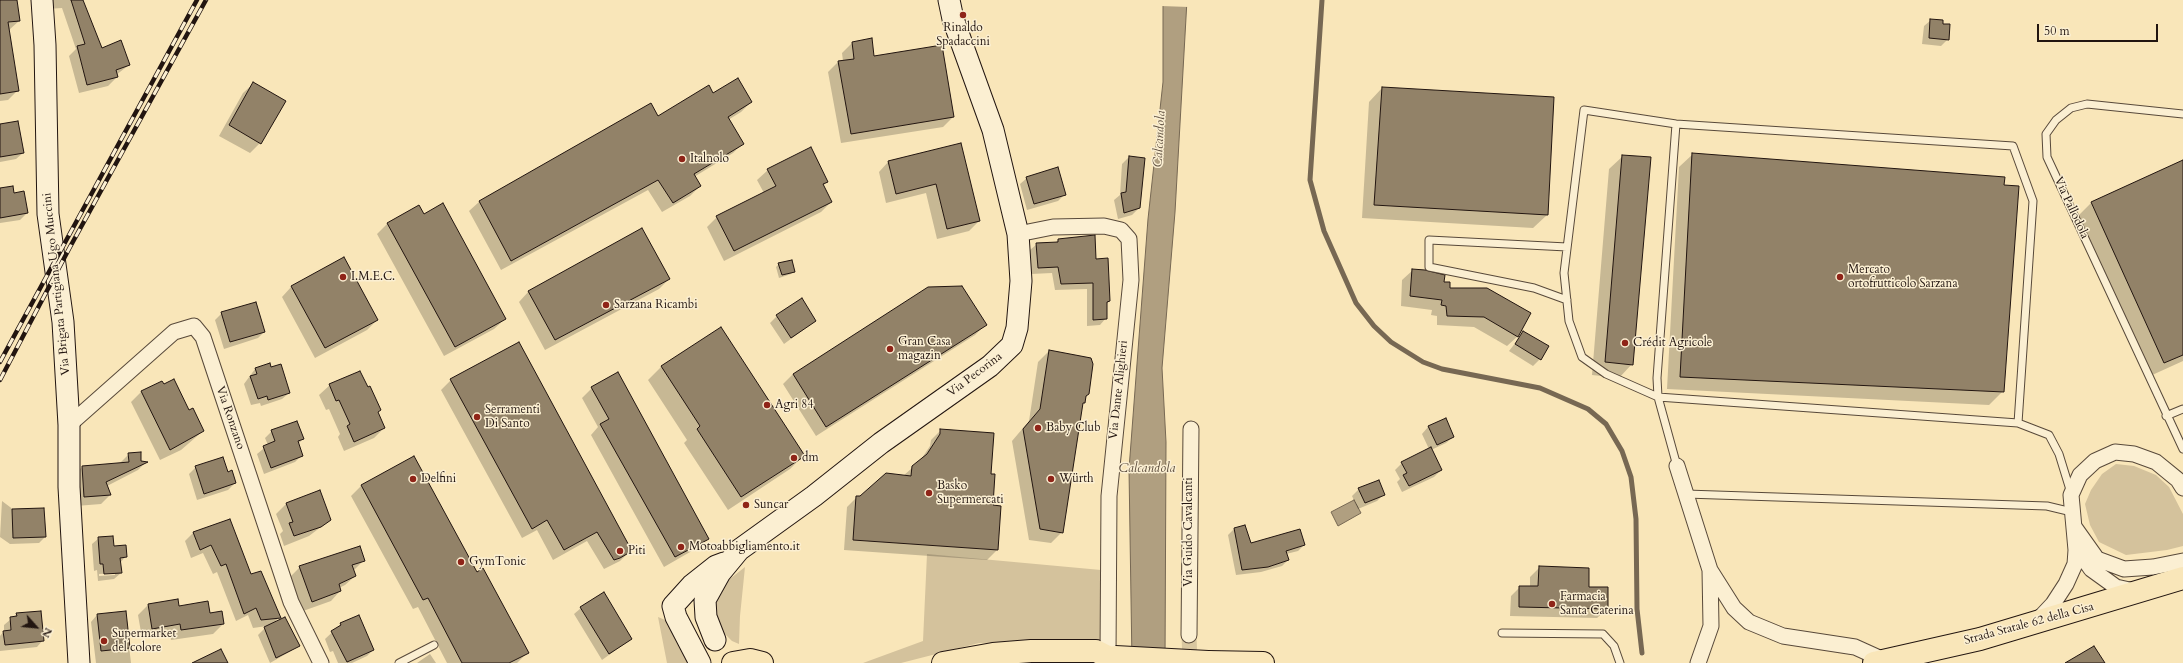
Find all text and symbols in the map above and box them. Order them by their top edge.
marker: Rinaldo Spadaccini [958,10,968,20]
scale bar [2039,16,2160,42]
place label: Rinaldo Spadaccini [936,21,990,49]
text: 50 m [2044,23,2070,39]
water label: Calcandola [1151,110,1169,168]
place label: Italnolo [690,152,729,166]
marker: Italnolo [677,154,687,164]
street label: Via Pallodola [2050,175,2092,241]
street label: Via Brigata Partigiana Ugo Muccini [40,192,74,376]
place label: Mercato ortofrutticolo Sarzana [1848,263,1958,291]
place label: I.M.E.C. [351,270,395,284]
marker: I.M.E.C. [338,272,348,282]
marker: Mercato ortofrutticolo Sarzana [1835,272,1845,282]
place label: Sarzana Ricambi [614,298,698,312]
marker: Sarzana Ricambi [601,300,611,310]
place label: Gran Casa magazin [898,335,951,363]
place label: Crédit Agricole [1633,336,1712,350]
marker: Crédit Agricole [1620,338,1630,348]
street label: Via Dante Alighieri [1107,340,1131,440]
marker: Gran Casa magazin [885,344,895,354]
street label: Via Pecorina [945,350,1005,400]
street label: Via Ronzano [212,384,248,452]
place label: Agri 84 [775,398,814,412]
marker: Agri 84 [762,400,772,410]
place label: Serramenti Di Santo [485,403,540,431]
marker: Serramenti Di Santo [472,412,482,422]
place label: Baby Club [1046,421,1101,435]
marker: Baby Club [1033,423,1043,433]
place label: dm [802,451,819,465]
marker: dm [789,453,799,463]
water label: Calcandola [1119,461,1175,477]
place label: Delfini [421,472,456,486]
place label: Würth [1059,472,1094,486]
marker: Delfini [408,474,418,484]
marker: Würth [1046,474,1056,484]
street label: Via Guido Cavalcanti [1182,477,1196,587]
place label: Basko Supermercati [937,479,1004,507]
marker: Basko Supermercati [924,488,934,498]
place label: Suncar [754,498,788,512]
marker: Suncar [741,500,751,510]
place label: Motoabbigliamento.it [689,540,800,554]
marker: Motoabbigliamento.it [676,542,686,552]
place label: Piti [628,544,646,558]
marker: Piti [615,546,625,556]
place label: GymTonic [469,555,526,569]
marker: GymTonic [456,557,466,567]
place label: Farmacia Santa Caterina [1560,590,1634,618]
marker: Farmacia Santa Caterina [1547,599,1557,609]
street label: Strada Statale 62 della Cisa [1963,600,2095,648]
north arrow [16,607,56,647]
text: N [38,625,56,640]
place label: Supermarket del colore [112,627,176,655]
marker: Supermarket del colore [99,636,109,646]

